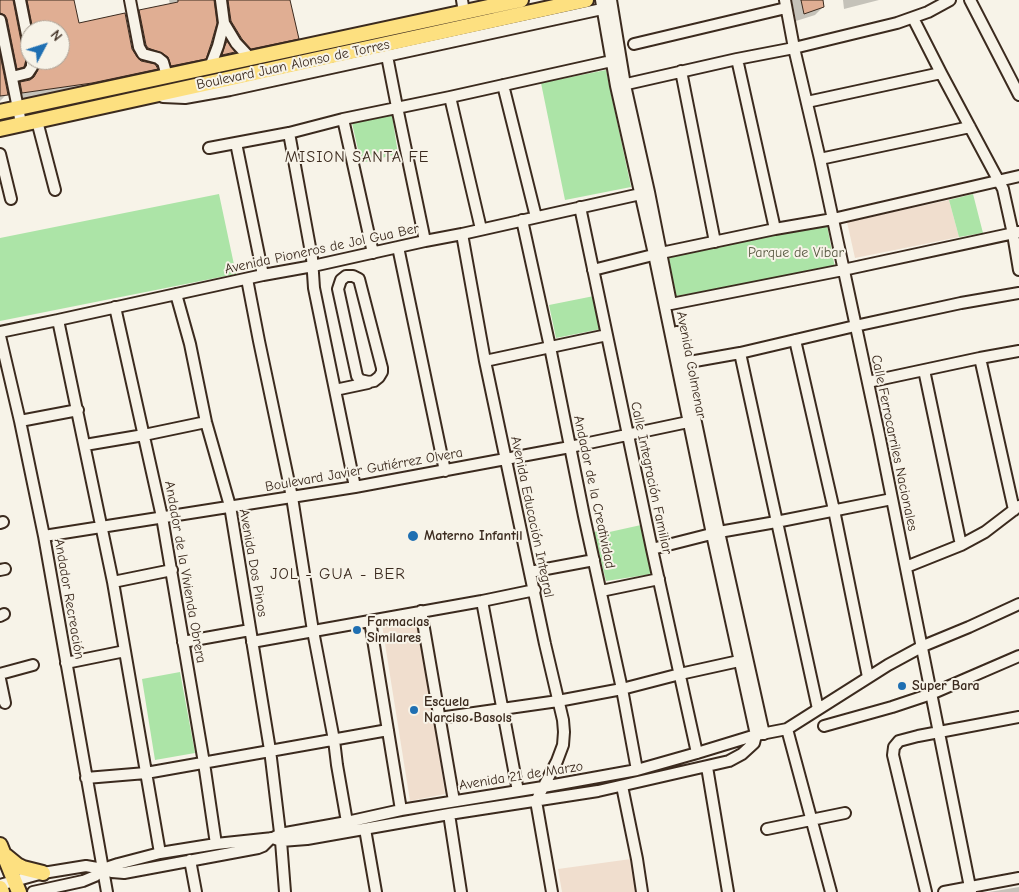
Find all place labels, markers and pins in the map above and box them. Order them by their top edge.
place label: Materno Infantil [424,528,522,544]
marker: Materno Infantil [406,529,420,543]
place label: Farmacias Similares [367,614,429,646]
marker: Farmacias Similares [351,624,363,636]
place label: Super Bara [912,678,980,694]
marker: Super Bara [896,680,908,692]
place label: Escuela Narciso Basols [424,694,512,726]
marker: Escuela Narciso Basols [408,704,420,716]

